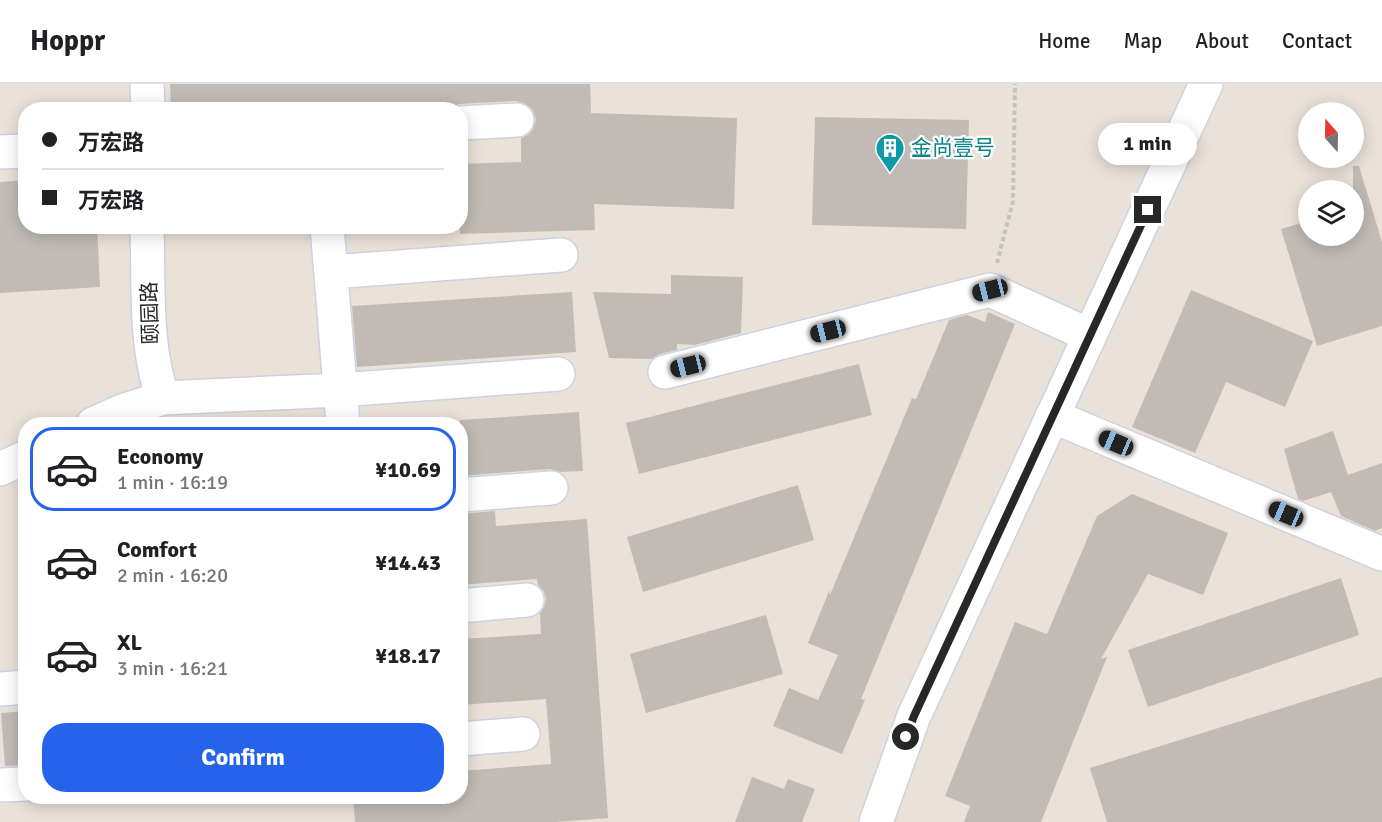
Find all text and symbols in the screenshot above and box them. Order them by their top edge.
text: Hoppr [30,24,105,58]
text: Home [1038,28,1091,54]
text: Map [1124,28,1162,54]
text: About [1195,28,1249,54]
text: Contact [1282,28,1352,54]
north arrow [1298,102,1364,168]
map controls [1298,102,1364,246]
callout: 1 min [1098,123,1198,165]
text: 万宏路 [78,129,144,156]
text: 1 min [1123,131,1172,156]
building icon: 金尚壹号 [874,132,906,174]
place label: 金尚壹号 [911,135,995,161]
button: layers [1298,180,1364,246]
text: 万宏路 [78,187,144,214]
route end [1134,196,1161,223]
car [970,277,1010,303]
street label: 颐园路 [136,281,164,345]
car [808,318,848,344]
car [668,353,708,379]
car [1096,428,1136,458]
icon: car [45,442,99,496]
text: Economy [117,443,203,470]
text: ¥10.69 [375,456,441,483]
text: 1 min · 16:19 [117,470,228,495]
car [1266,499,1306,529]
icon: car [45,535,99,589]
text: Comfort [117,536,197,563]
text: ¥14.43 [375,549,441,576]
text: 2 min · 16:20 [117,563,228,588]
icon: car [45,628,99,682]
text: XL [117,629,142,656]
text: ¥18.17 [375,642,441,669]
text: 3 min · 16:21 [117,656,228,681]
button: Confirm [42,723,444,792]
route start [892,723,919,750]

